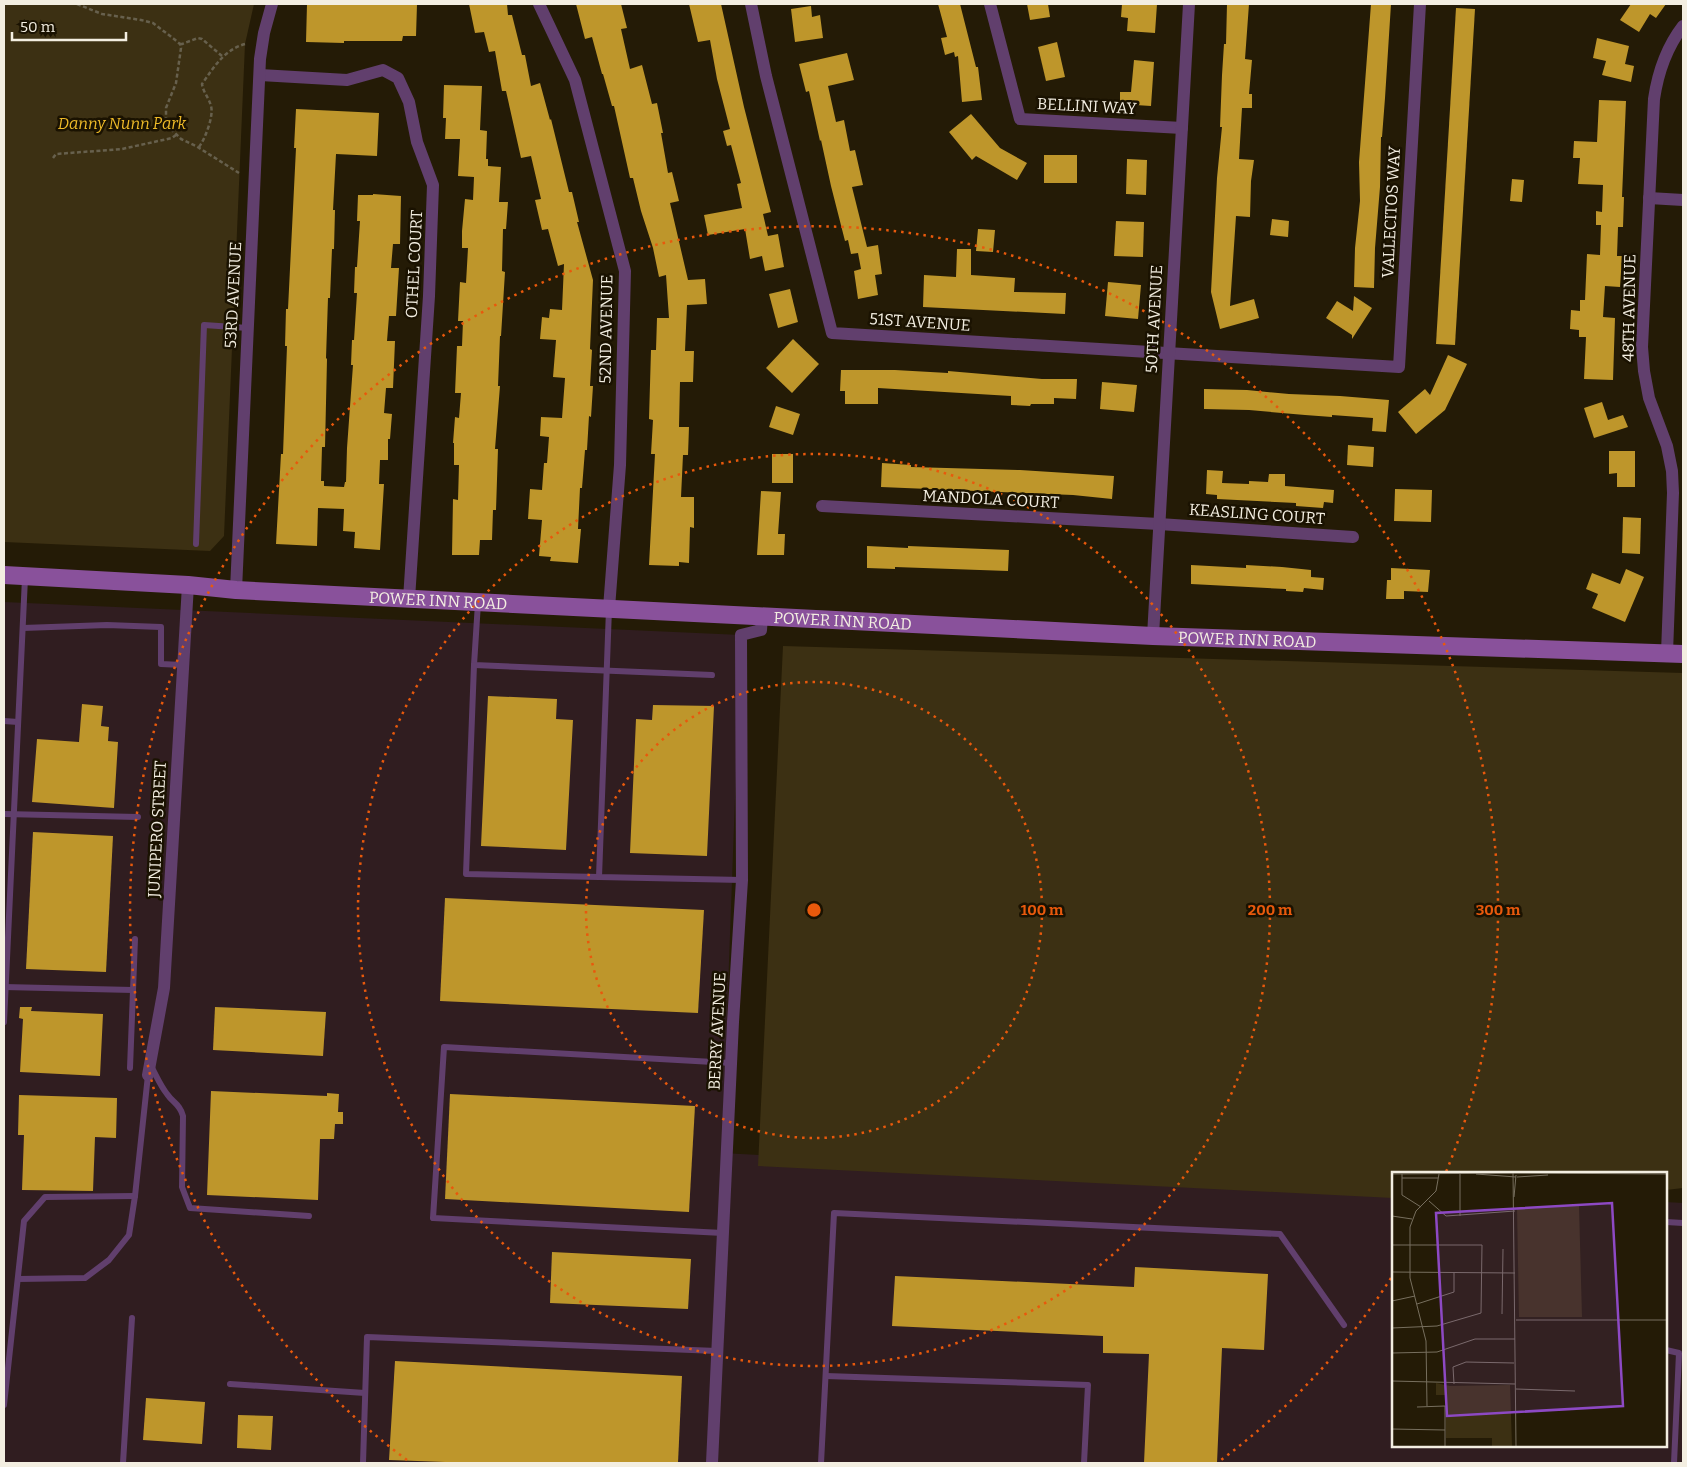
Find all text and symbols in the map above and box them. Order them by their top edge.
scale bar [12,10,126,42]
text: 50 m [20,18,56,36]
street label: BELLINI WAY [1037,94,1138,118]
park label: Danny Nunn Park [58,114,187,133]
street label: VALLECITOS WAY [1378,145,1404,278]
street label: OTHEL COURT [402,209,426,319]
street label: 53RD AVENUE [221,241,245,349]
street label: 48TH AVENUE [1619,254,1639,362]
street label: 50TH AVENUE [1142,264,1166,374]
street label: 52ND AVENUE [596,274,616,384]
street label: 51ST AVENUE [869,309,971,335]
street label: MANDOLA COURT [922,486,1060,512]
street label: KEASLING COURT [1188,500,1326,528]
street label: POWER INN ROAD [369,587,508,613]
street label: POWER INN ROAD [773,607,912,633]
street label: POWER INN ROAD [1178,627,1317,651]
street label: JUNIPERO STREET [144,760,170,899]
centre of rings [805,901,823,919]
text: 100 m [1021,901,1064,919]
text: 200 m [1248,901,1293,919]
text: 300 m [1476,901,1521,919]
street label: BERRY AVENUE [704,971,730,1091]
inset map [1392,1172,1667,1447]

